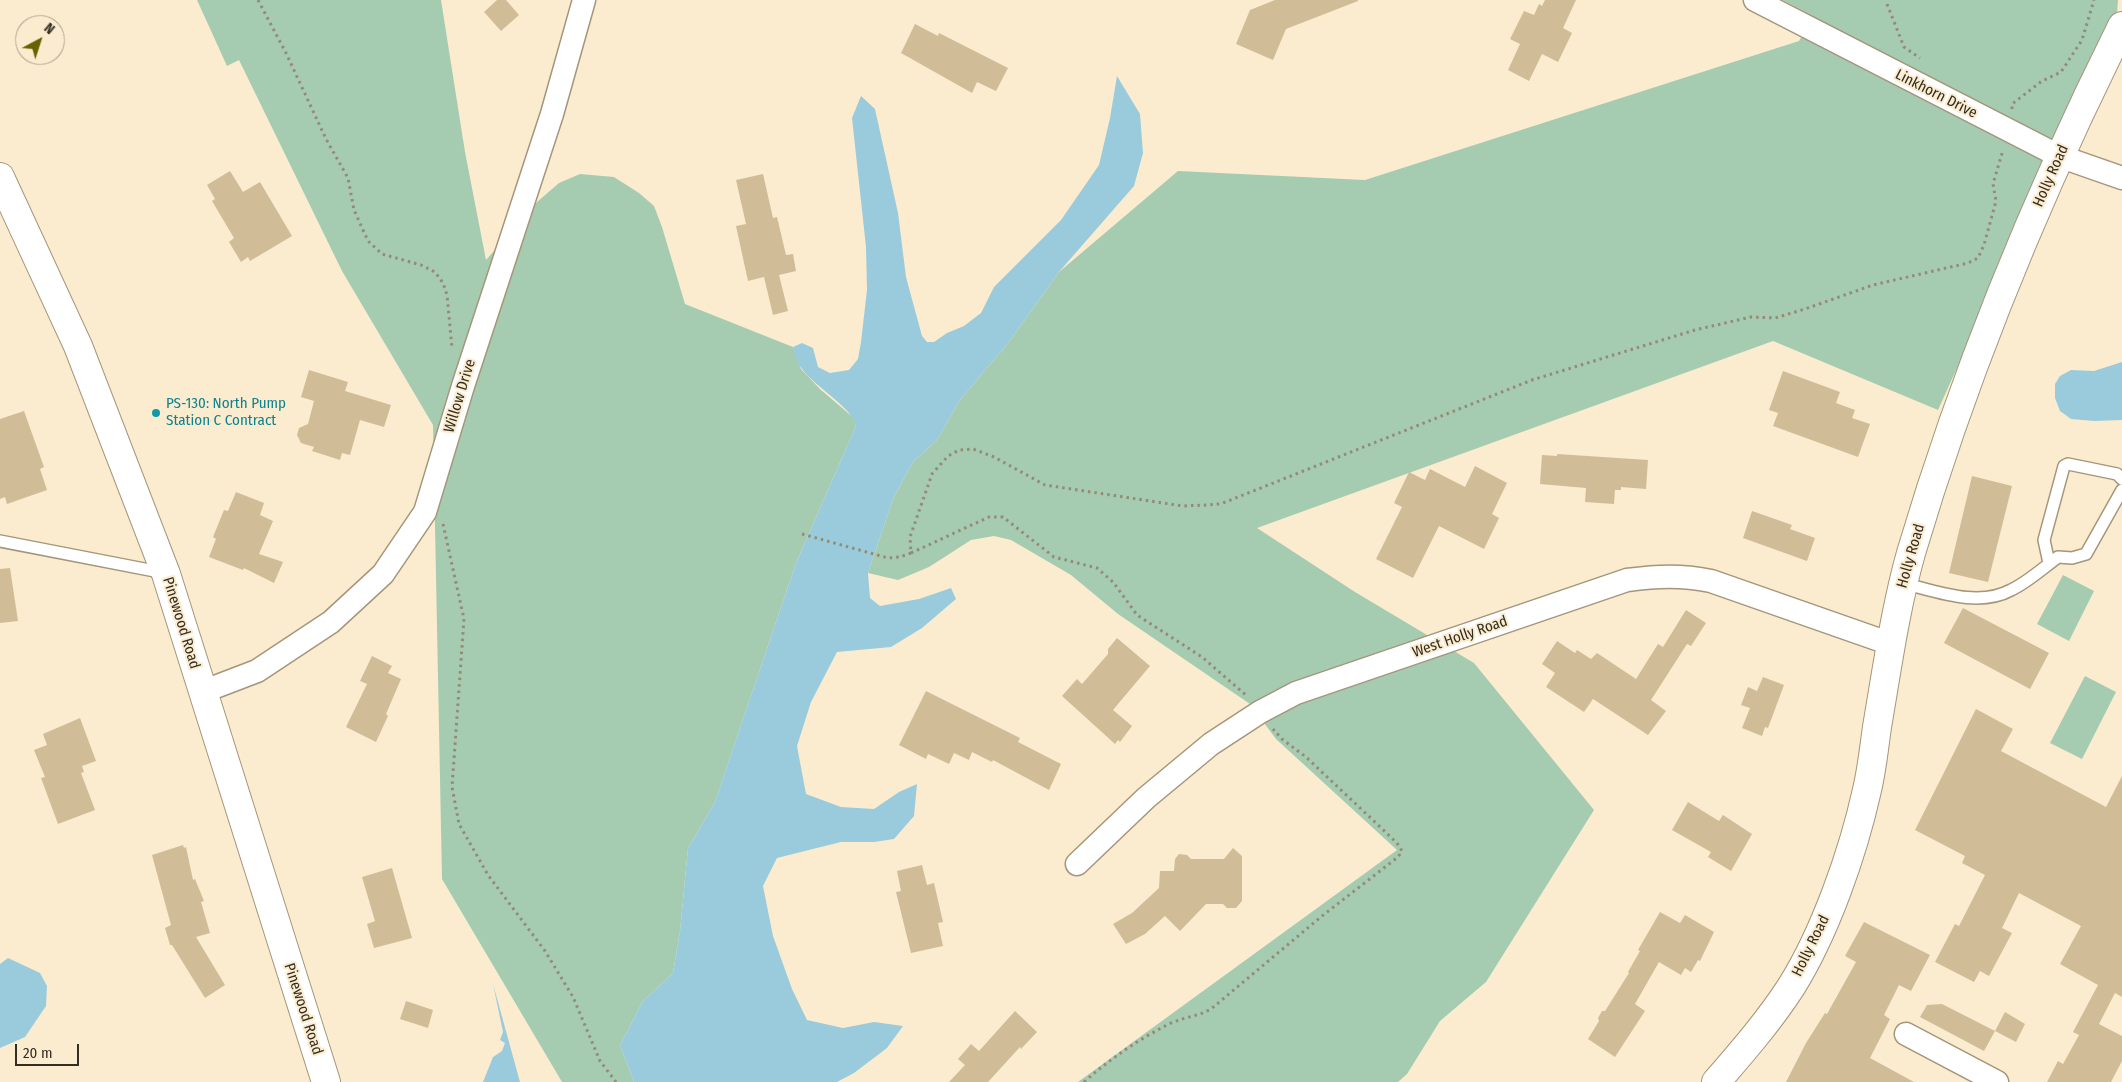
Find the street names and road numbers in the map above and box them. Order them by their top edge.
street label: Linkhorn Drive [1892,66,1980,122]
street label: Holly Road [2029,142,2073,210]
street label: Willow Drive [440,357,480,435]
street label: Holly Road [1893,522,1929,590]
street label: Pinewood Road [158,575,204,671]
street label: West Holly Road [1410,612,1510,662]
street label: Holly Road [1788,912,1834,980]
street label: Pinewood Road [280,961,326,1057]

